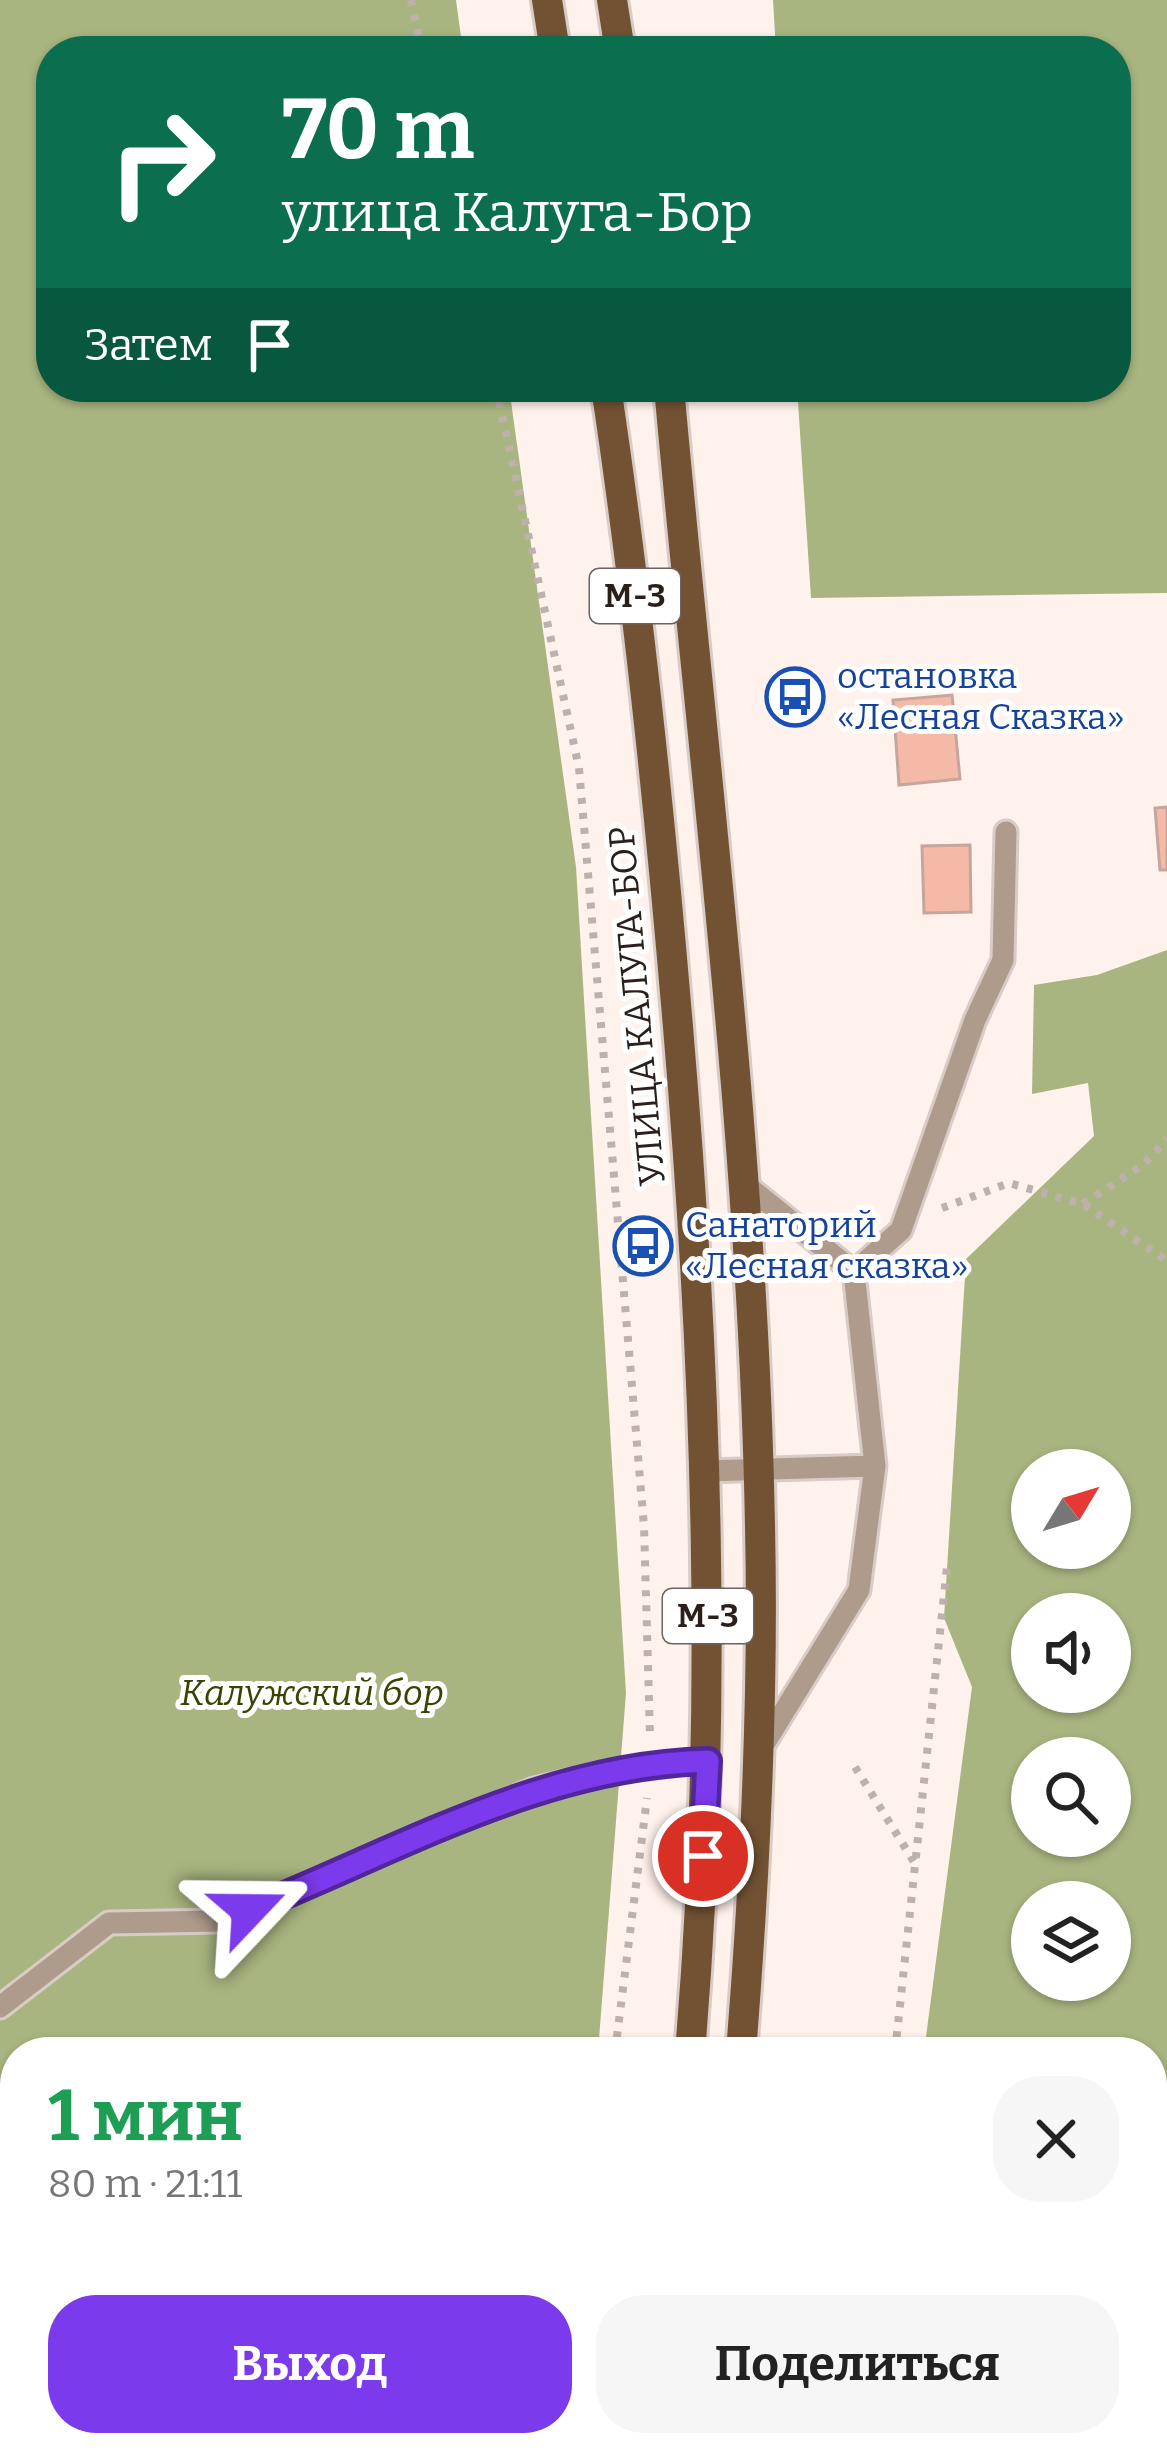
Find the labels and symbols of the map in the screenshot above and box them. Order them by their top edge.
road number: М-3 [590,569,680,623]
place label: остановка «Лесная Сказка» [837,654,1125,739]
bus stop icon: остановка «Лесная Сказка» [764,666,826,728]
street label: УЛИЦА КАЛУГА-БОР [599,824,675,1188]
place label: Санаторий «Лесная сказка» [685,1203,969,1288]
bus stop icon: Санаторий «Лесная сказка» [612,1215,674,1277]
north arrow [1011,1449,1131,1569]
road number: М-3 [663,1589,753,1643]
park label: Калужский бор [180,1671,444,1715]
pin [652,1805,754,1907]
position arrow [186,1847,312,1973]

